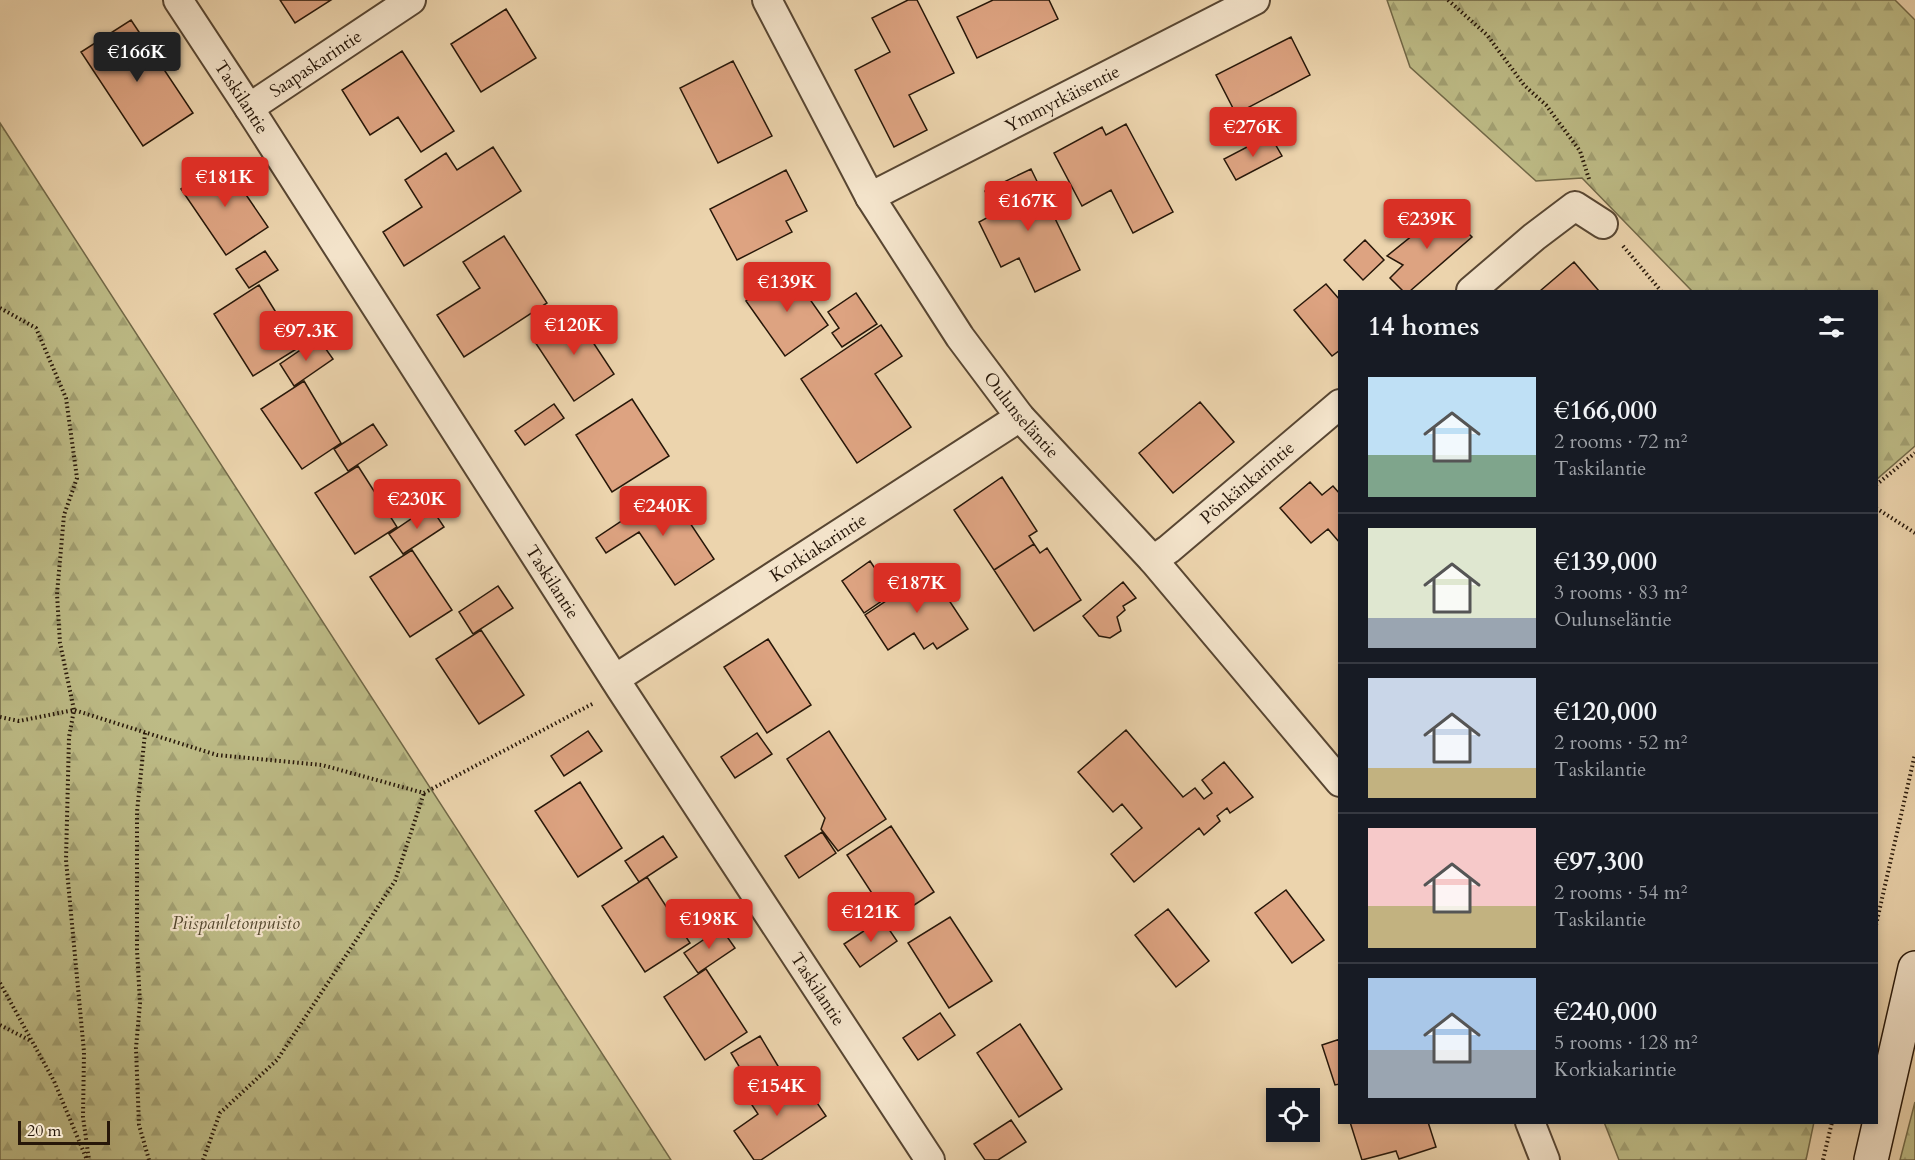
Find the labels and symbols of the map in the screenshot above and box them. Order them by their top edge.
street label: Saapaskarintie [264,24,367,103]
pin: €166K [95,32,179,83]
street label: Taskilantie [208,55,275,139]
street label: Ymmyrkäisentie [1001,59,1124,138]
pin: €276K [1211,107,1295,158]
pin: €181K [183,157,267,208]
pin: €167K [986,181,1070,232]
pin: €239K [1385,199,1469,250]
pin: €139K [745,262,829,313]
pin: €120K [532,305,616,356]
pin: €97.3K [257,311,355,362]
street label: Oulunseläntie [978,366,1065,464]
street label: Pönkänkarintie [1195,435,1300,530]
pin: €230K [375,479,459,530]
pin: €240K [621,486,705,537]
street label: Korkiakarintie [765,507,871,588]
street label: Taskilantie [519,540,585,624]
pin: €187K [875,563,959,614]
pin: €121K [829,892,913,943]
pin: €198K [667,899,751,950]
park label: Piispanletonpuisto [172,911,300,936]
street label: Taskilantie [785,947,851,1031]
pin: €154K [735,1066,819,1117]
scale bar [18,1118,110,1146]

